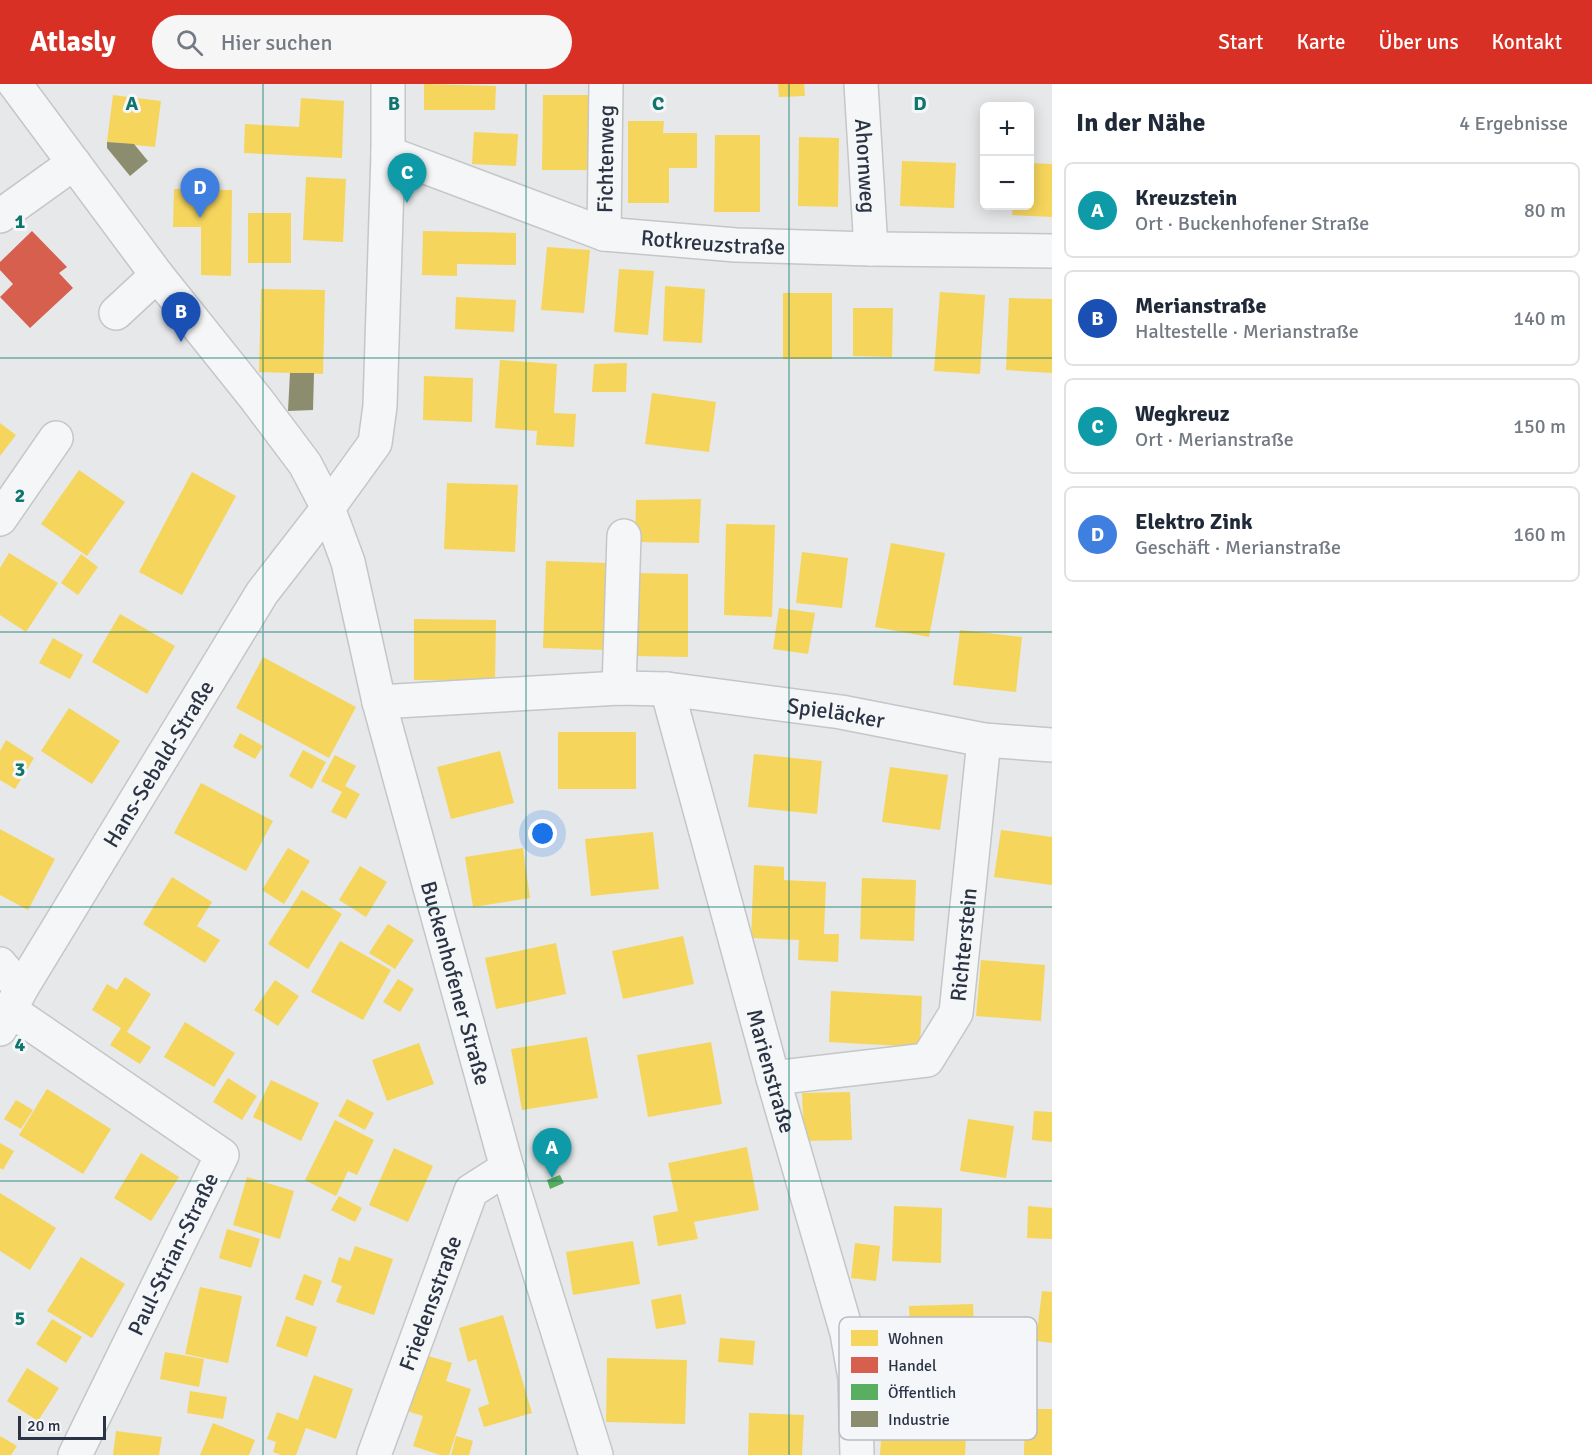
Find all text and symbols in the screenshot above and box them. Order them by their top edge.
search box [152,15,572,69]
text: Atlasly [30,25,116,59]
icon: search [173,26,206,59]
text: Hier suchen [221,29,332,56]
text: Start [1218,29,1263,55]
text: Karte [1296,29,1345,55]
text: Über uns [1378,29,1459,55]
text: Kontakt [1492,29,1562,55]
text: A [126,91,139,116]
text: B [388,91,400,116]
text: C [652,91,664,116]
text: D [913,91,927,116]
map controls [980,102,1034,210]
button: + [980,102,1034,156]
street label: Fichtenweg [591,105,619,213]
text: In der Nähe [1076,107,1206,139]
text: 4 Ergebnisse [1459,111,1568,136]
street label: Ahornweg [850,118,882,214]
pin: C [388,154,426,203]
button: − [980,156,1034,210]
pin: D [180,168,220,218]
text: Kreuzstein [1135,184,1237,211]
text: A [1091,198,1104,223]
text: 80 m [1524,198,1566,223]
text: 1 [15,209,26,234]
text: Ort · Buckenhofener Straße [1135,211,1369,236]
street label: Rotkreuzstraße [640,224,786,260]
pin: B [162,292,201,342]
text: Merianstraße [1135,292,1266,319]
text: B [1091,306,1104,331]
text: 140 m [1513,306,1566,331]
text: Haltestelle · Merianstraße [1135,319,1359,344]
text: Wegkreuz [1135,400,1230,427]
text: C [1091,414,1104,439]
text: 150 m [1513,414,1566,439]
text: Ort · Merianstraße [1135,427,1294,452]
text: 2 [15,483,25,508]
text: Elektro Zink [1135,508,1253,535]
text: D [1091,522,1104,547]
text: 160 m [1513,522,1566,547]
text: Geschäft · Merianstraße [1135,535,1341,560]
street label: Hans-Sebald-Straße [97,675,219,852]
street label: Spieläcker [785,692,887,734]
text: 3 [15,757,25,782]
your location [528,819,557,848]
street label: Buckenhofener Straße [415,878,497,1088]
street label: Richterstein [944,886,982,1003]
street label: Marienstraße [741,1006,802,1136]
text: 4 [15,1032,26,1057]
pin: A [532,1128,572,1178]
street label: Paul-Strian-Straße [122,1168,224,1340]
street label: Friedensstraße [393,1232,467,1374]
text: 5 [15,1306,25,1331]
legend [839,1317,1037,1440]
text: Wohnen [888,1329,943,1349]
text: Handel [888,1356,937,1376]
text: Öffentlich [888,1383,956,1403]
text: Industrie [888,1410,950,1430]
scale bar [18,1413,106,1440]
text: 20 m [27,1416,61,1436]

